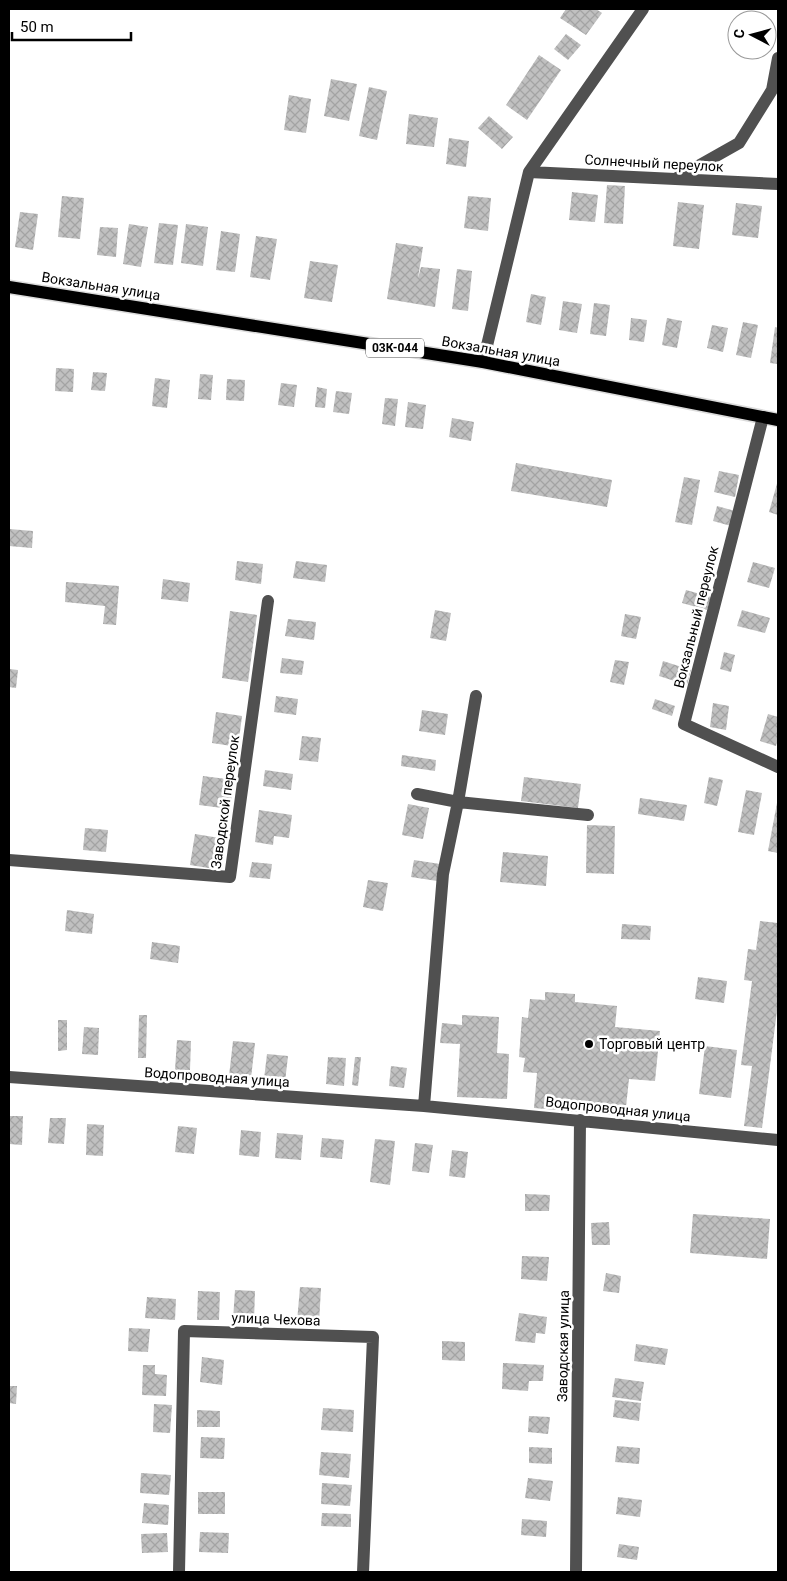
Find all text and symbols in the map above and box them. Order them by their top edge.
scale bar [12,10,131,42]
north arrow [727,10,777,60]
text: 50 m [20,18,54,36]
text: С [731,28,748,39]
street label: Солнечный переулок [584,151,724,175]
street label: Вокзальная улица [40,269,162,303]
street label: Вокзальная улица [441,333,561,369]
road number: 03К-044 [366,338,424,358]
street label: Вокзальный переулок [671,544,722,690]
street label: Заводской переулок [208,734,242,870]
place label: Торговый центр [599,1036,705,1052]
marker: Торговый центр [583,1038,595,1050]
street label: Водопроводная улица [144,1064,290,1090]
street label: Водопроводная улица [545,1093,691,1125]
street label: Заводская улица [554,1290,572,1402]
street label: улица Чехова [231,1309,321,1329]

